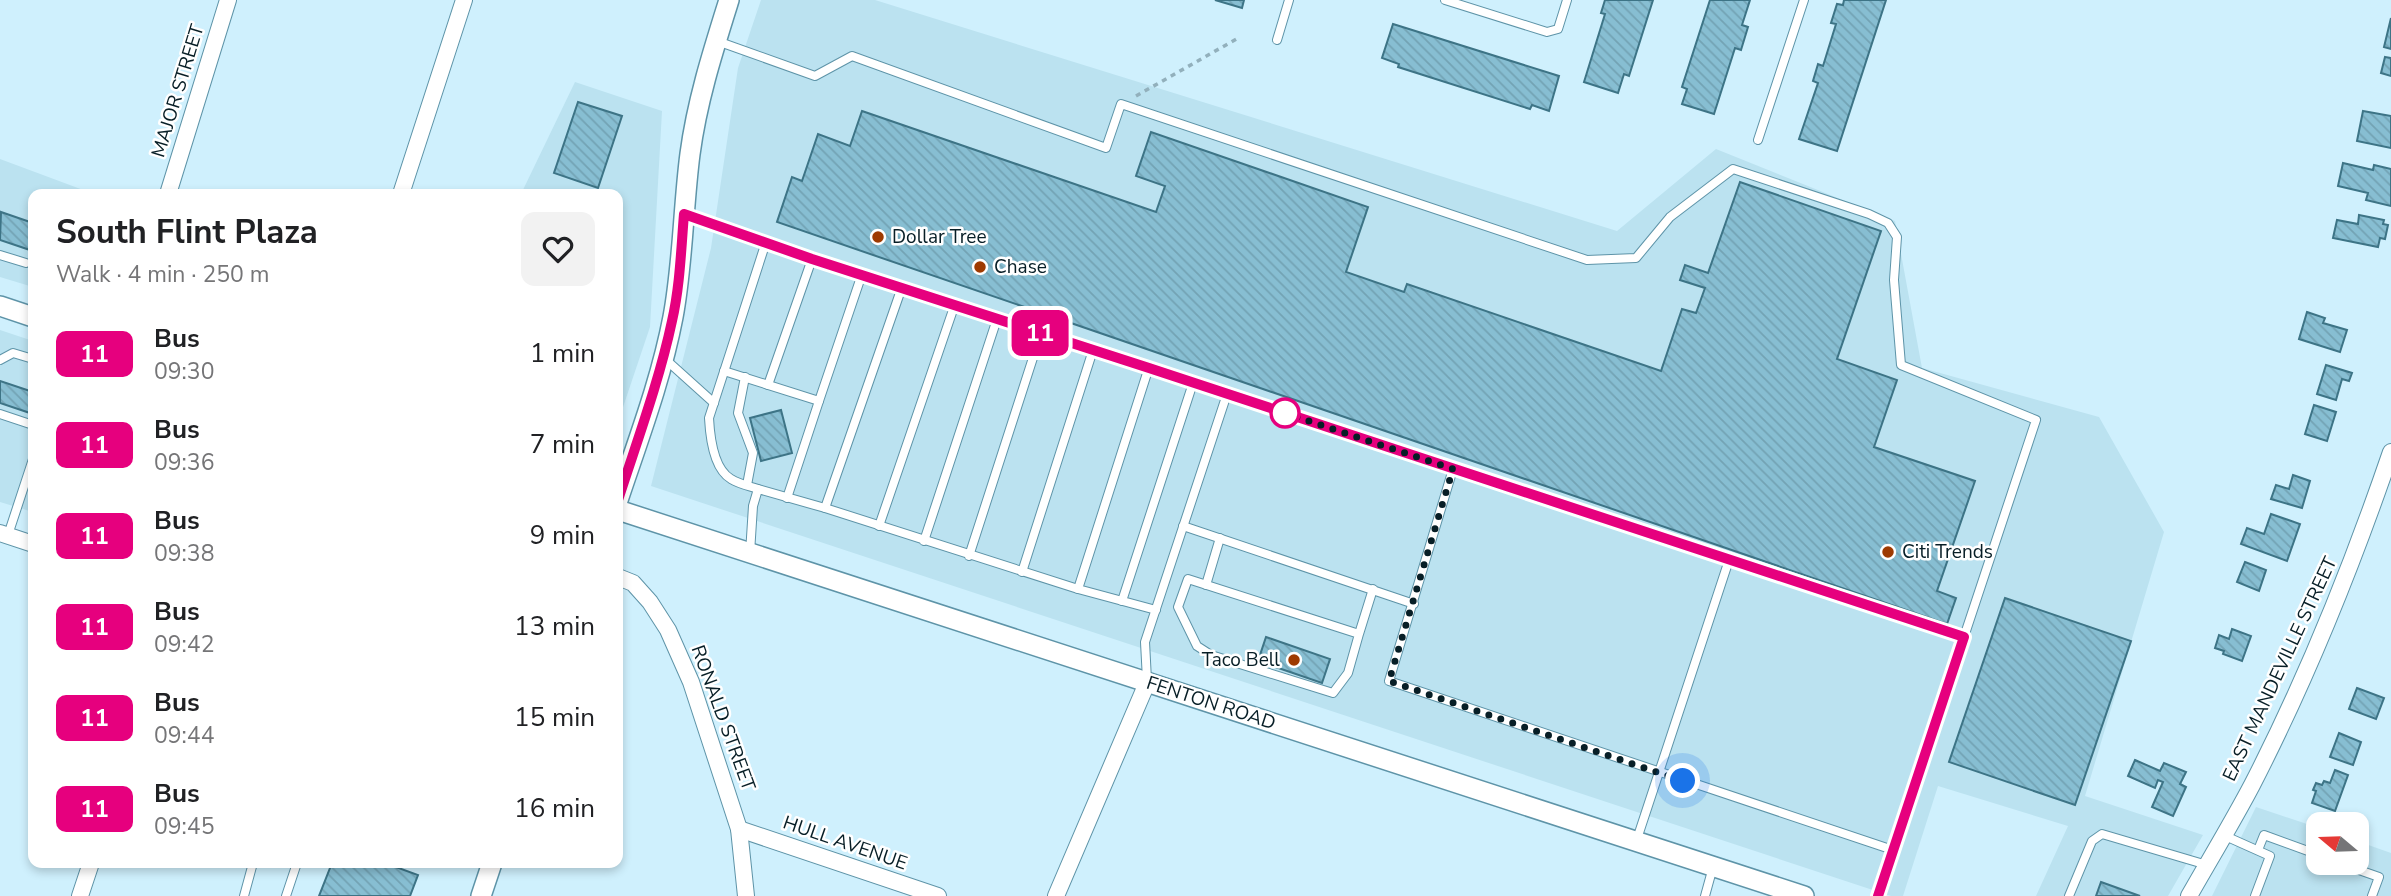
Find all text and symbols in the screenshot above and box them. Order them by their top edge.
street label: MAJOR STREET [145,21,211,161]
text: South Flint Plaza [56,210,318,255]
button: heart [521,212,595,286]
place label: Dollar Tree [892,224,987,250]
marker: Dollar Tree [870,229,886,245]
place label: Chase [994,254,1047,280]
text: Walk · 4 min · 250 m [56,259,269,290]
marker: Chase [972,259,988,275]
line badge: 11 [1009,310,1072,356]
text: 11 [1026,317,1054,349]
text: Bus [154,321,200,356]
text: 1 min [530,336,595,371]
text: 11 [80,338,109,370]
text: 09:30 [154,356,214,387]
unlabelled marker [1270,398,1300,428]
text: Bus [154,412,200,447]
text: 7 min [530,427,595,462]
text: 11 [80,429,109,461]
text: 09:36 [154,447,214,478]
text: Bus [154,503,200,538]
text: 9 min [530,518,595,553]
text: 11 [80,520,109,552]
text: 09:38 [154,538,214,569]
place label: Citi Trends [1902,539,1993,565]
marker: Citi Trends [1880,544,1896,560]
street label: EAST MANDEVILLE STREET [2216,552,2344,785]
text: Bus [154,594,200,629]
text: 13 min [514,609,595,644]
text: 11 [80,611,109,643]
text: 09:42 [154,629,214,660]
street label: RONALD STREET [685,642,762,795]
place label: Taco Bell [1202,647,1280,673]
marker: Taco Bell [1286,652,1302,668]
street label: FENTON ROAD [1143,670,1279,736]
text: Bus [154,685,200,720]
text: 15 min [514,700,595,735]
text: 11 [80,702,109,734]
text: 09:44 [154,720,214,751]
your location [1665,763,1700,798]
text: Bus [154,776,200,811]
text: 16 min [514,791,595,826]
text: 11 [80,793,109,825]
street label: HULL AVENUE [779,810,911,876]
text: 09:45 [154,811,214,842]
north arrow [2306,812,2370,875]
map controls [2306,812,2369,875]

